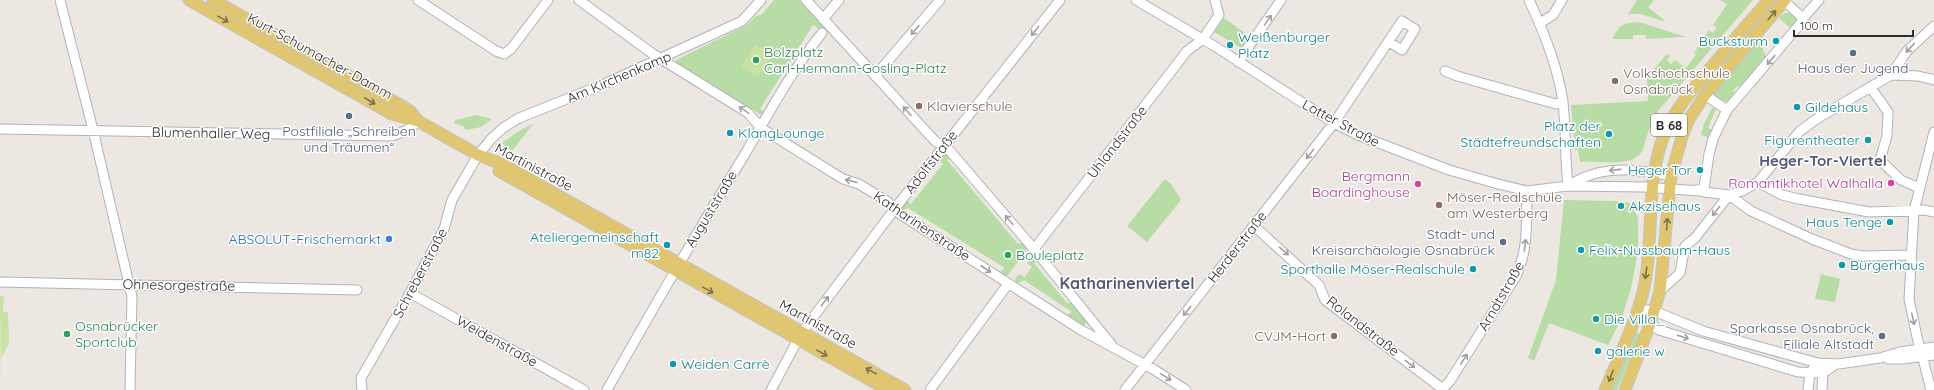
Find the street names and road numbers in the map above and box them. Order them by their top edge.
street label: Kurt-Schumacher-Damm [244,9,396,103]
street label: Am Kirchenkamp [564,47,674,107]
street label: Lotter Straße [1299,95,1383,151]
street label: Uhlandstraße [1083,102,1151,182]
road number: B 68 [1651,114,1687,136]
street label: Blumenhaller Weg [151,123,271,143]
street label: Adolfstraße [901,127,961,197]
street label: Martinistraße [492,139,576,195]
street label: Auguststraße [681,167,741,251]
street label: Katharinenstraße [870,187,974,265]
street label: Herderstraße [1203,207,1271,287]
street label: Schreberstraße [389,225,451,321]
street label: Arndtstraße [1474,258,1528,334]
street label: Ohnesorgestraße [123,275,236,295]
street label: Rolandstraße [1323,292,1403,360]
street label: Martinistraße [776,295,860,353]
street label: Weidenstraße [453,311,541,371]

